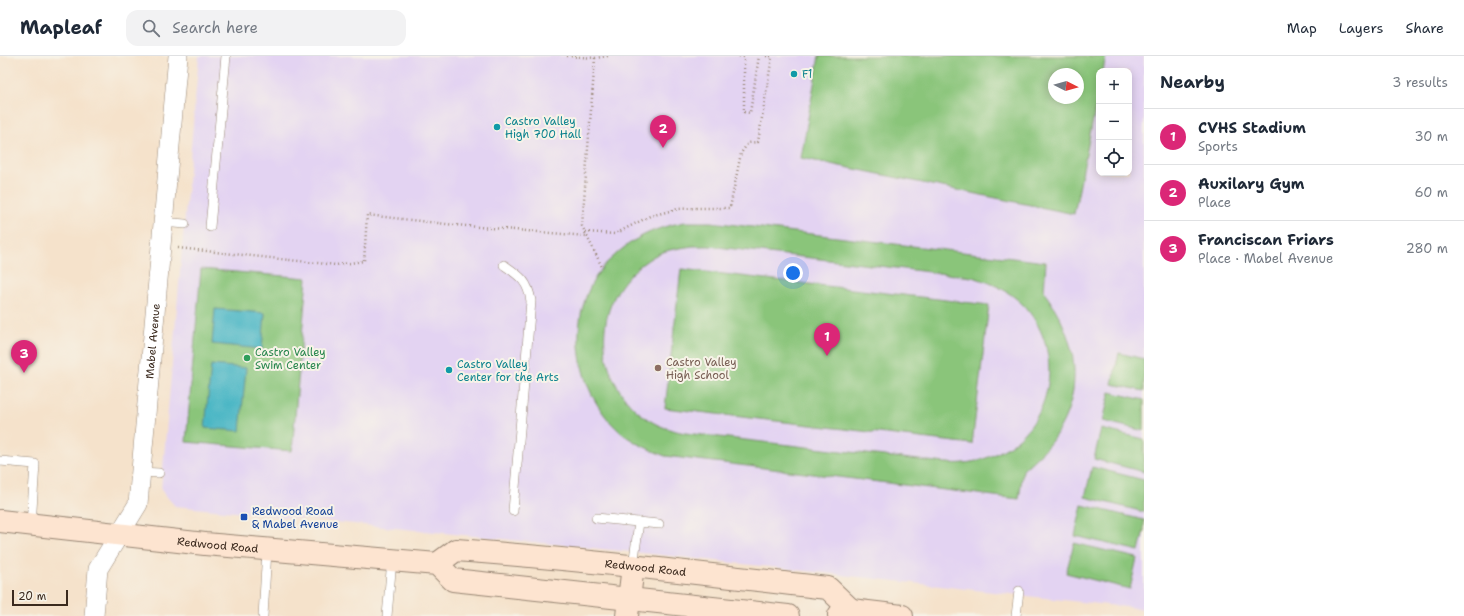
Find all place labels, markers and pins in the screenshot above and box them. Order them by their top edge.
place label: F1 [802,67,812,82]
marker: F1 [789,69,799,79]
place label: Castro Valley High 700 Hall [505,114,582,142]
pin: 2 [650,115,676,148]
marker: Castro Valley High 700 Hall [492,122,502,132]
pin: 1 [814,323,840,356]
pin: 3 [11,340,37,373]
place label: Castro Valley Swim Center [255,345,326,373]
marker: Castro Valley Swim Center [242,353,252,363]
place label: Castro Valley High School [666,355,737,383]
place label: Castro Valley Center for the Arts [457,357,559,385]
marker: Castro Valley High School [653,363,663,373]
marker: Castro Valley Center for the Arts [444,365,454,375]
place label: Redwood Road & Mabel Avenue [252,504,338,532]
marker: Redwood Road & Mabel Avenue [239,512,249,522]

